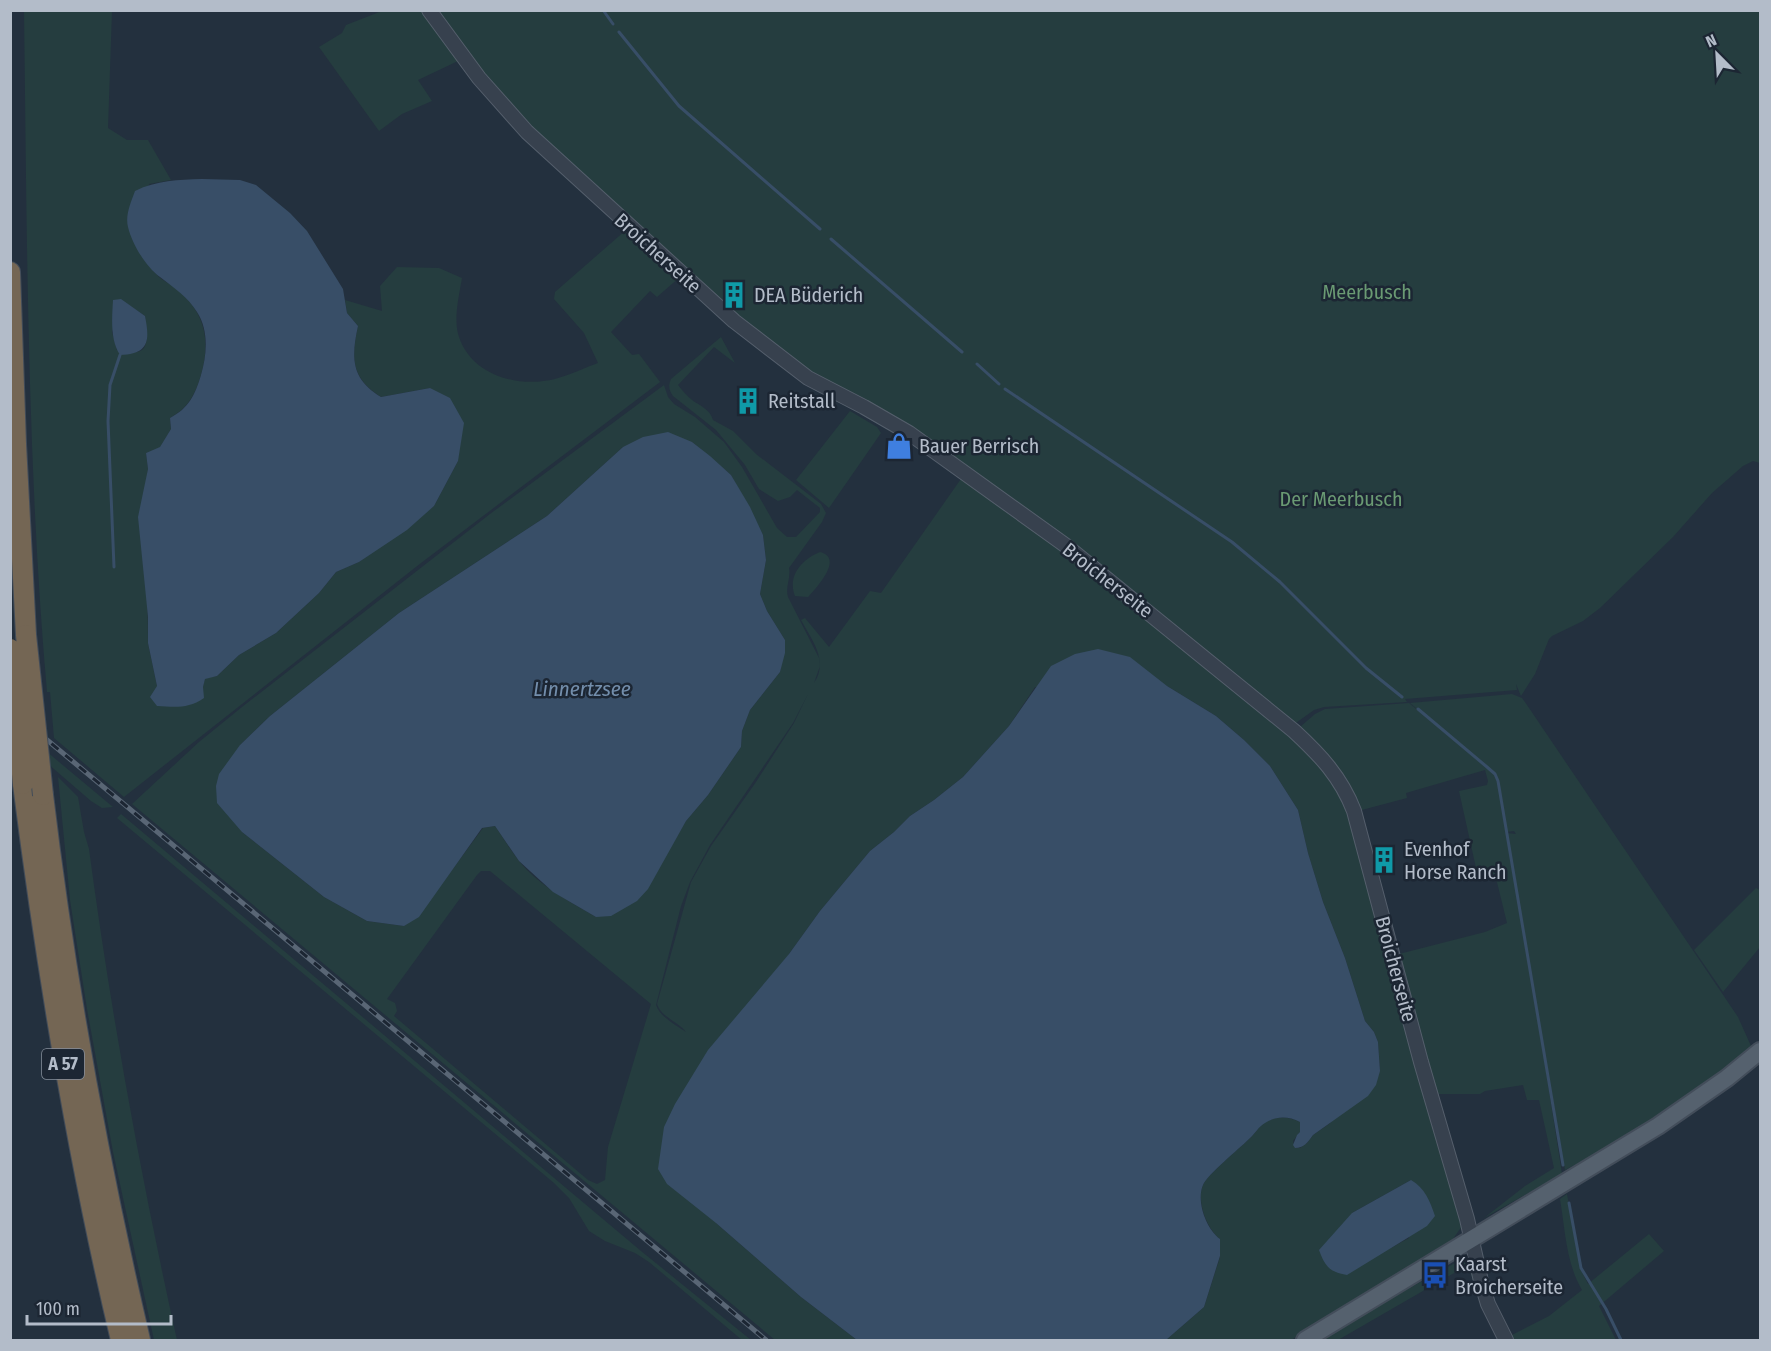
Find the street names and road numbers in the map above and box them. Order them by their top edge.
street label: Broicherseite [610,208,706,298]
street label: Broicherseite [1058,537,1158,623]
street label: Broicherseite [1370,914,1422,1024]
road number: A 57 [42,1049,84,1079]

